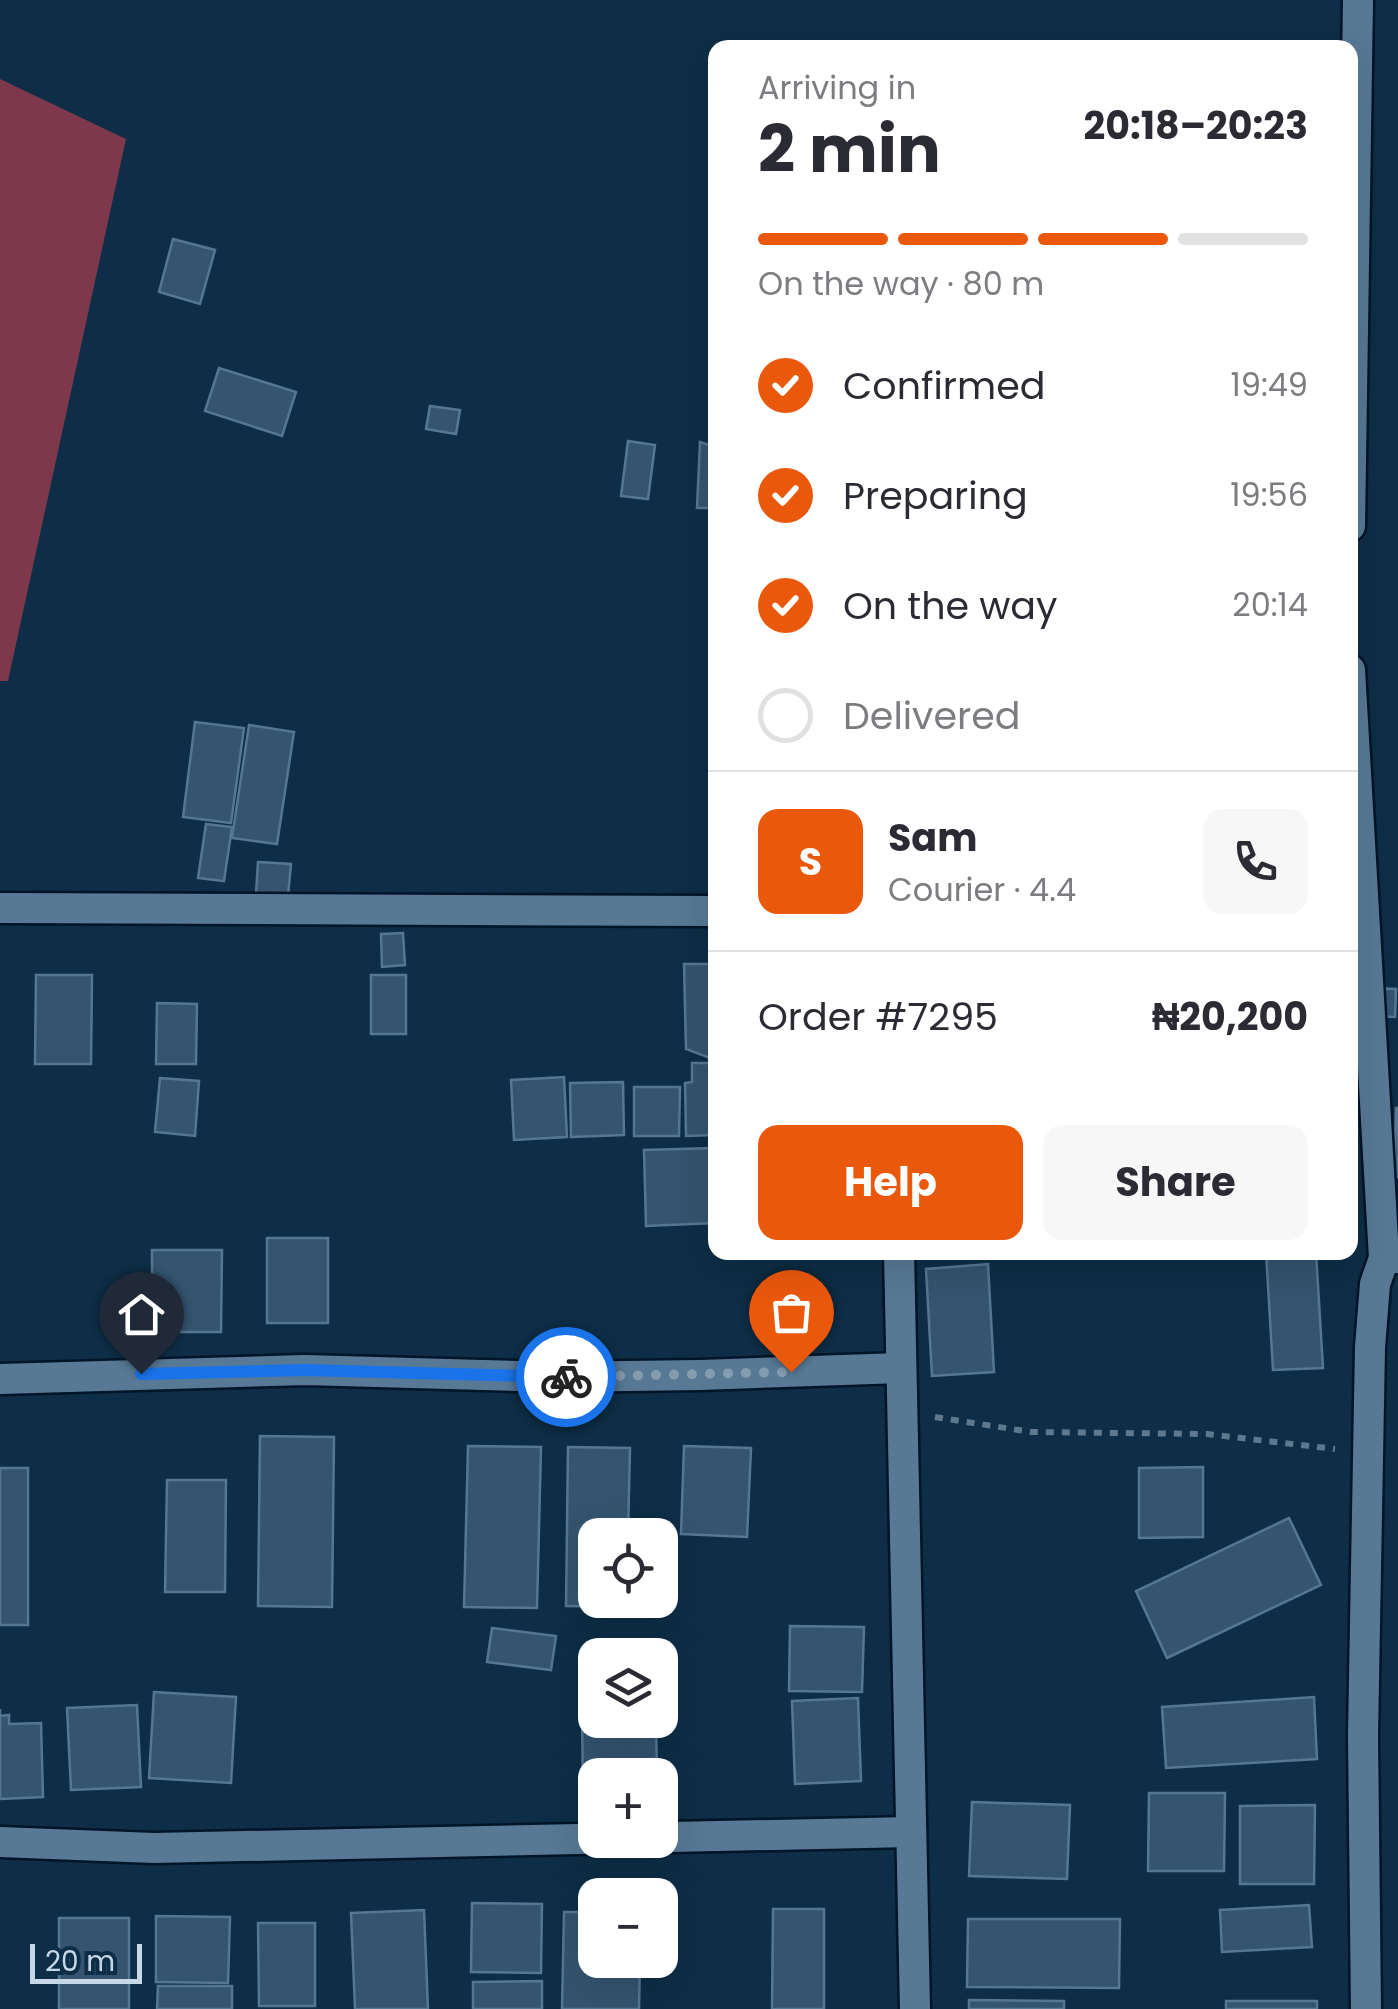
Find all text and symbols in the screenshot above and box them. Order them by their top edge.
text: Arriving in [758,65,916,110]
text: 20:18–20:23 [1083,99,1308,152]
text: 2 min [758,104,941,195]
text: On the way · 80 m [758,261,1044,306]
icon: check [758,358,813,413]
text: Confirmed [843,359,1045,412]
text: 19:49 [1230,362,1308,407]
icon: check [758,468,813,523]
text: Preparing [843,469,1028,522]
text: 19:56 [1230,472,1308,517]
icon: check [758,578,813,633]
text: On the way [843,579,1057,632]
text: 20:14 [1232,582,1308,627]
text: Delivered [843,689,1020,742]
button: phone [1203,809,1308,914]
text: Sam [888,811,977,864]
text: S [799,835,822,888]
text: Courier · 4.4 [888,867,1076,912]
text: Order #7295 [758,990,998,1043]
text: ₦20,200 [1152,990,1308,1043]
button: Help [758,1125,1023,1240]
button: Share [1043,1125,1308,1240]
pin [749,1270,834,1373]
pin [99,1272,184,1375]
icon: bag [764,1285,819,1340]
icon: home [114,1287,169,1342]
courier [516,1327,616,1427]
icon: bike [539,1350,594,1405]
map controls [578,1518,678,1978]
button: locate [578,1518,678,1618]
button: layers [578,1638,678,1738]
button: + [578,1758,678,1858]
button: − [578,1878,678,1978]
scale bar [30,1939,142,1984]
text: 20 m [45,1942,115,1981]

